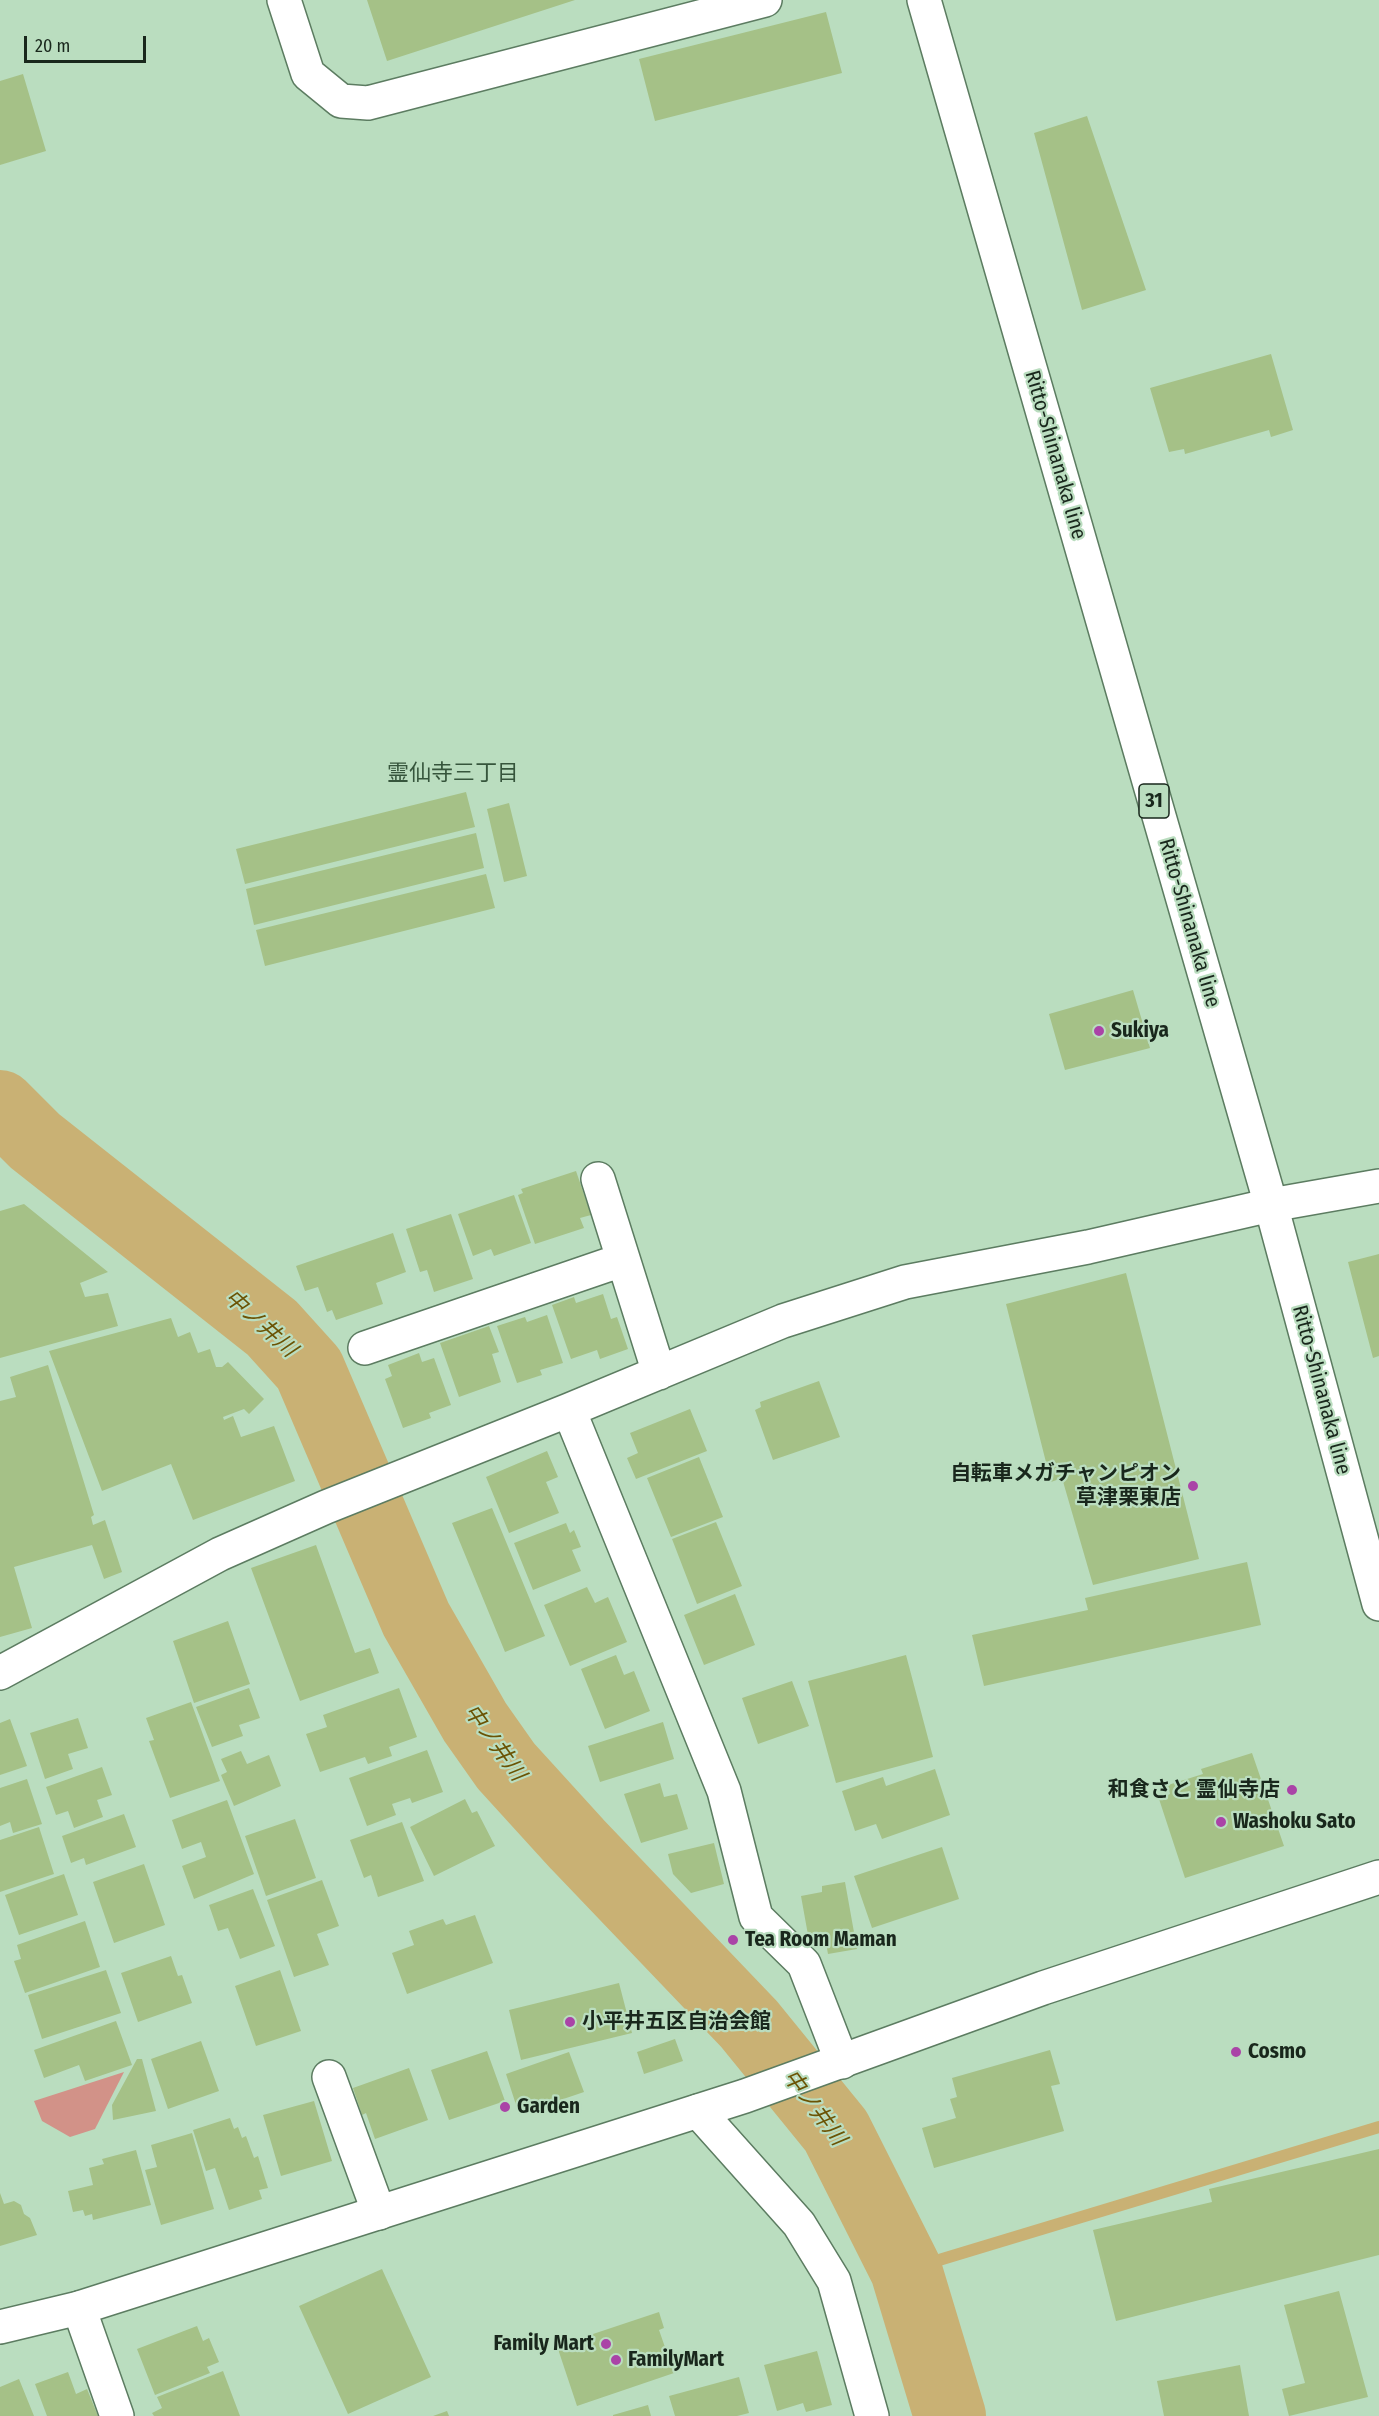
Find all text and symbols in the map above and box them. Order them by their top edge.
scale bar [27,24,148,62]
text: 20 m [35,35,70,57]
street label: Ritto-Shinanaka line [1019,368,1091,542]
district label: 霊仙寺三丁目 [387,761,519,787]
road number: 31 [1139,784,1169,818]
street label: Ritto-Shinanaka line [1153,836,1225,1010]
place label: Sukiya [1111,1018,1169,1044]
marker: Sukiya [1092,1024,1106,1038]
water label: 中ノ井川 [218,1285,302,1363]
street label: Ritto-Shinanaka line [1286,1302,1356,1478]
place label: 自転車メガチャンピオン 草津栗東店 [950,1461,1181,1511]
marker: 自転車メガチャンピオン 草津栗東店 [1186,1479,1200,1493]
water label: 中ノ井川 [457,1700,531,1786]
place label: 和食さと 霊仙寺店 [1108,1777,1280,1803]
marker: 和食さと 霊仙寺店 [1285,1783,1299,1797]
place label: Washoku Sato [1233,1809,1356,1835]
marker: Washoku Sato [1214,1815,1228,1829]
place label: Tea Room Maman [745,1927,897,1953]
marker: Tea Room Maman [726,1933,740,1947]
place label: 小平井五区自治会館 [582,2009,771,2035]
marker: 小平井五区自治会館 [563,2015,577,2029]
place label: Cosmo [1248,2039,1306,2065]
marker: Cosmo [1229,2045,1243,2059]
water label: 中ノ井川 [777,2065,851,2151]
place label: Garden [517,2094,580,2120]
marker: Garden [498,2100,512,2114]
place label: Family Mart [494,2331,594,2357]
marker: Family Mart [599,2337,613,2351]
place label: FamilyMart [628,2347,724,2373]
marker: FamilyMart [609,2353,623,2367]

